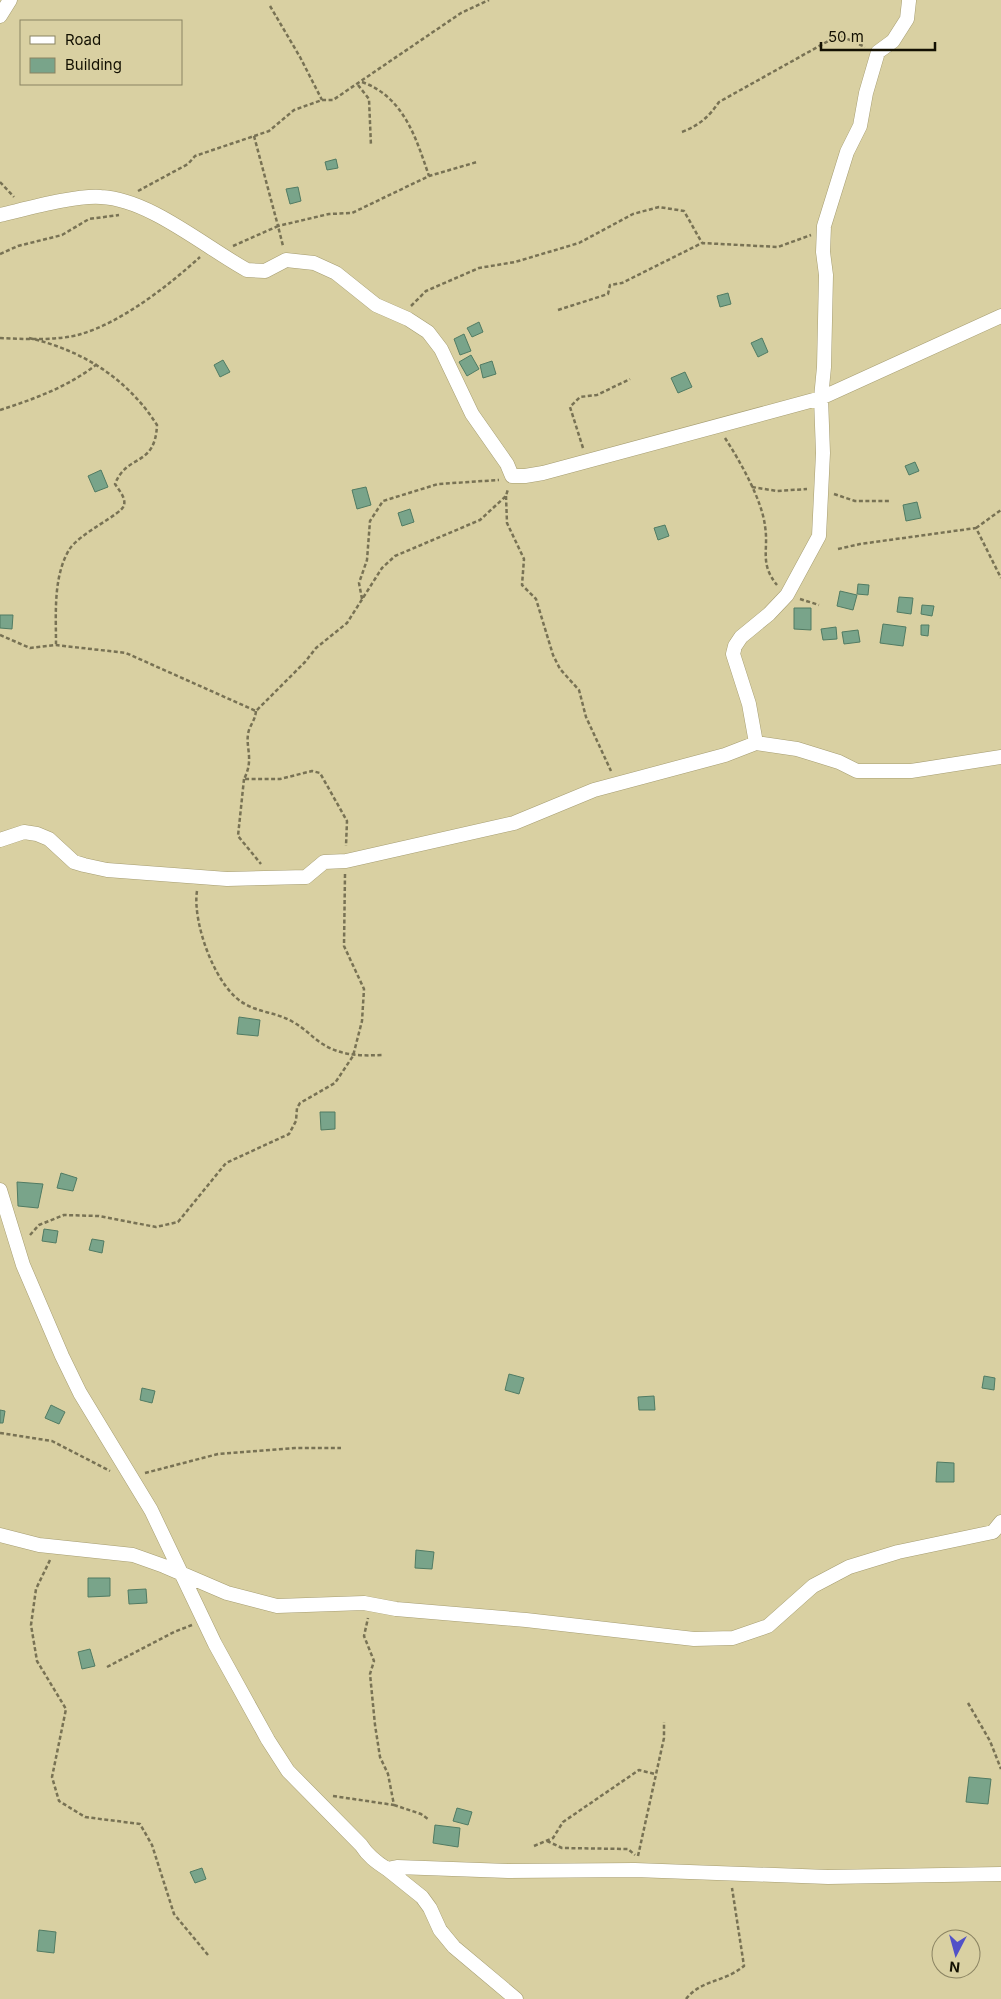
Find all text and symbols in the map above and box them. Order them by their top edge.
legend [20,20,182,85]
scale bar [821,20,935,52]
text: 50 m [828,27,864,46]
text: Road [65,30,101,49]
text: Building [65,55,122,74]
north arrow [931,1929,981,1979]
text: N [948,1958,961,1976]

